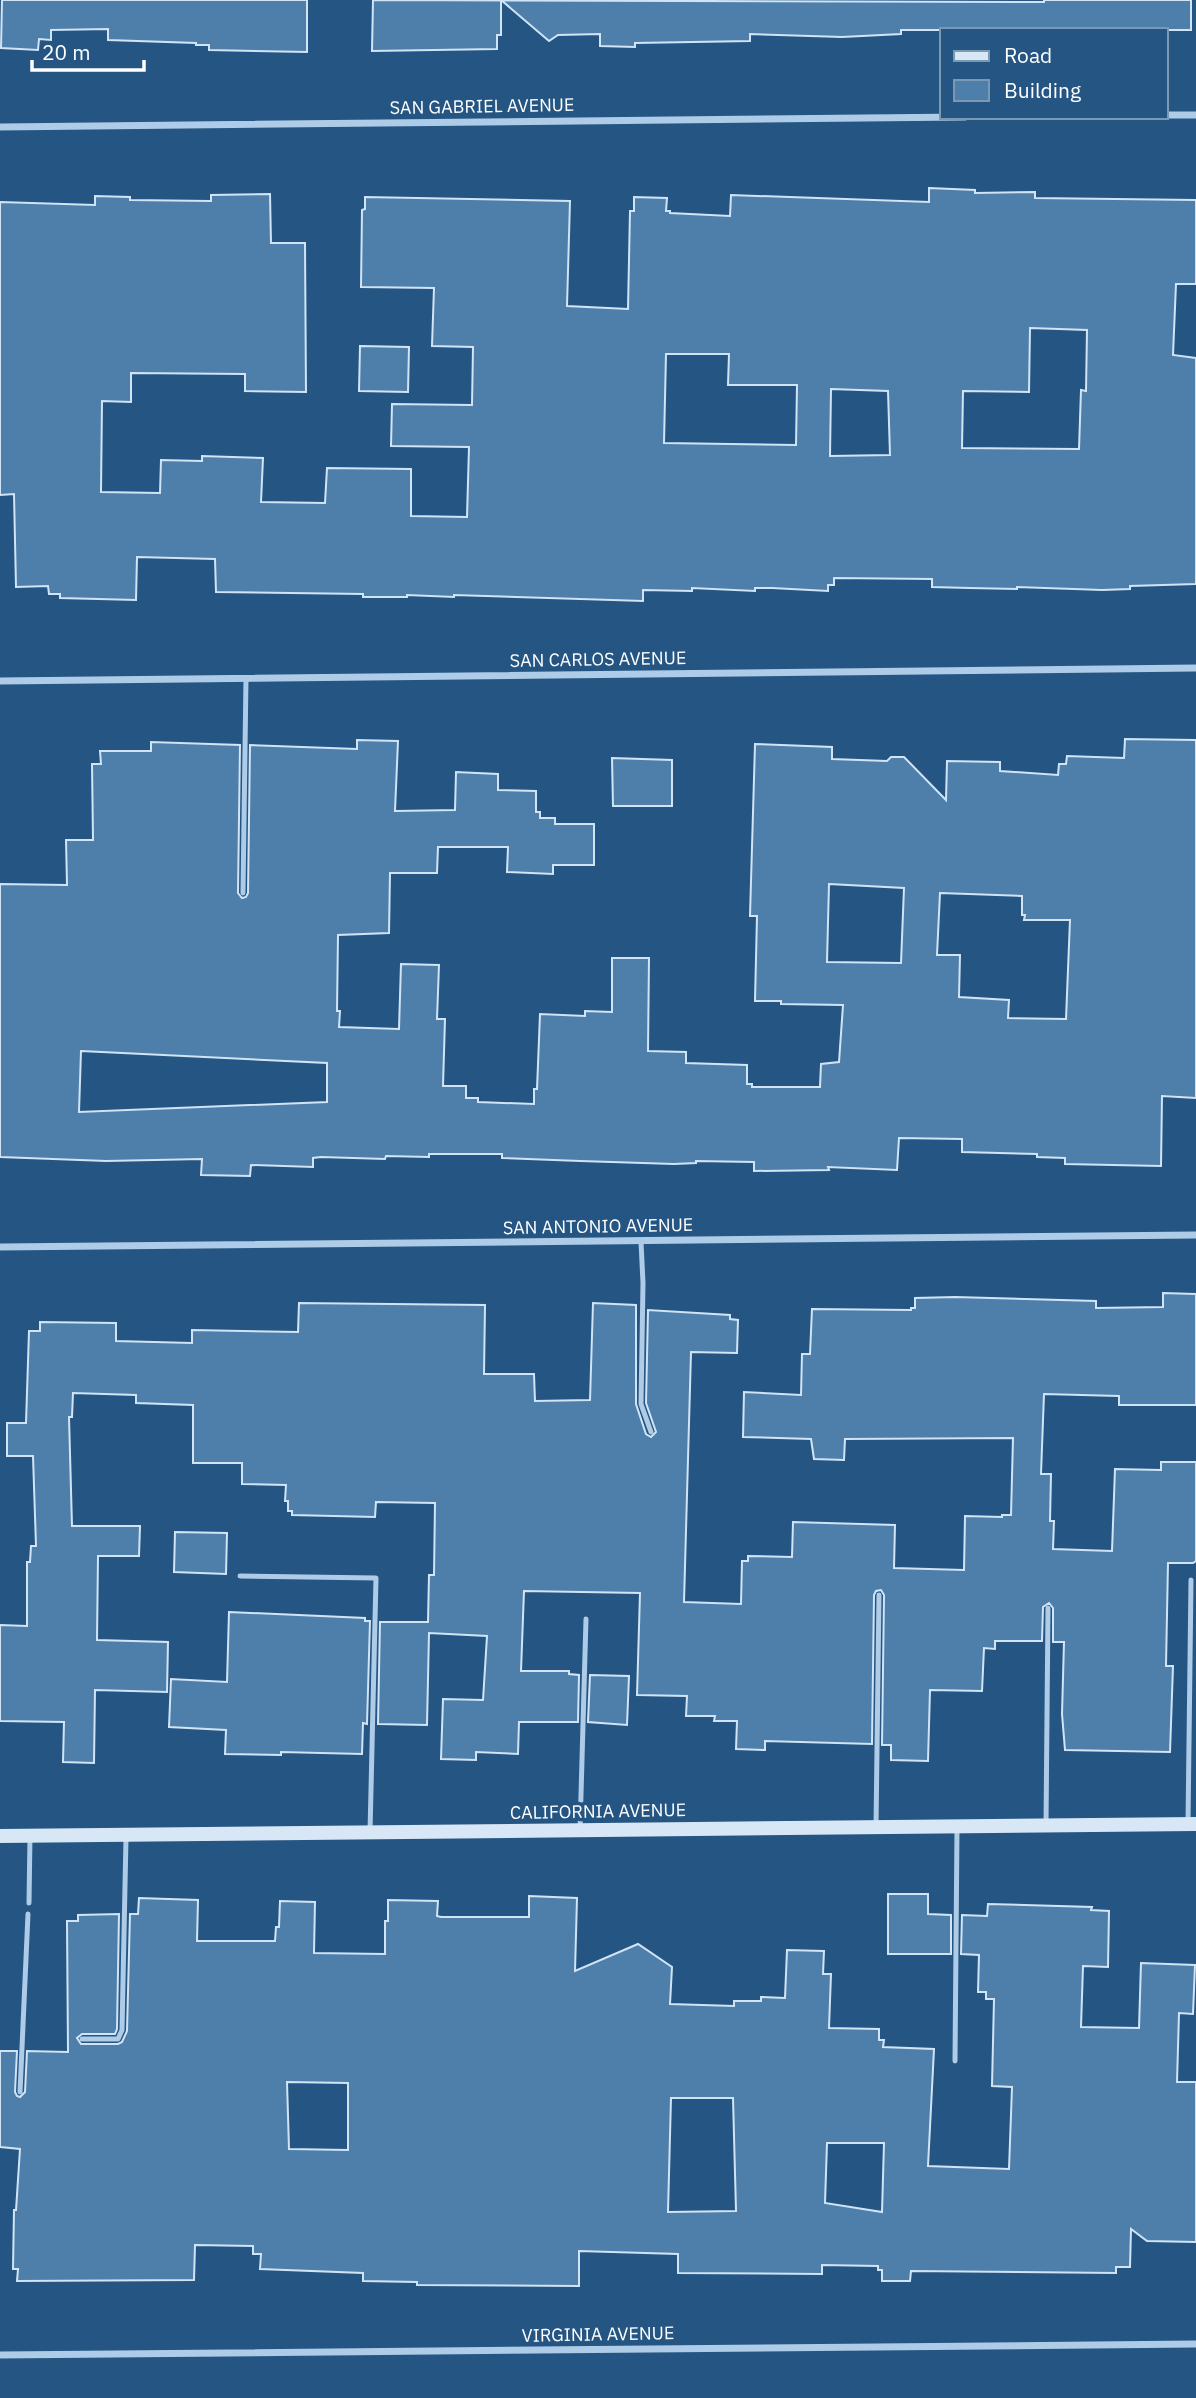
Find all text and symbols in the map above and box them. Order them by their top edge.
scale bar [32,28,144,72]
legend [940,28,1168,119]
text: 20 m [42,38,91,66]
text: Road [1004,41,1052,69]
text: Building [1004,76,1081,104]
street label: SAN GABRIEL AVENUE [389,93,575,119]
street label: SAN CARLOS AVENUE [509,646,687,672]
street label: SAN ANTONIO AVENUE [503,1213,693,1239]
street label: CALIFORNIA AVENUE [510,1798,686,1824]
street label: VIRGINIA AVENUE [522,2321,674,2347]

